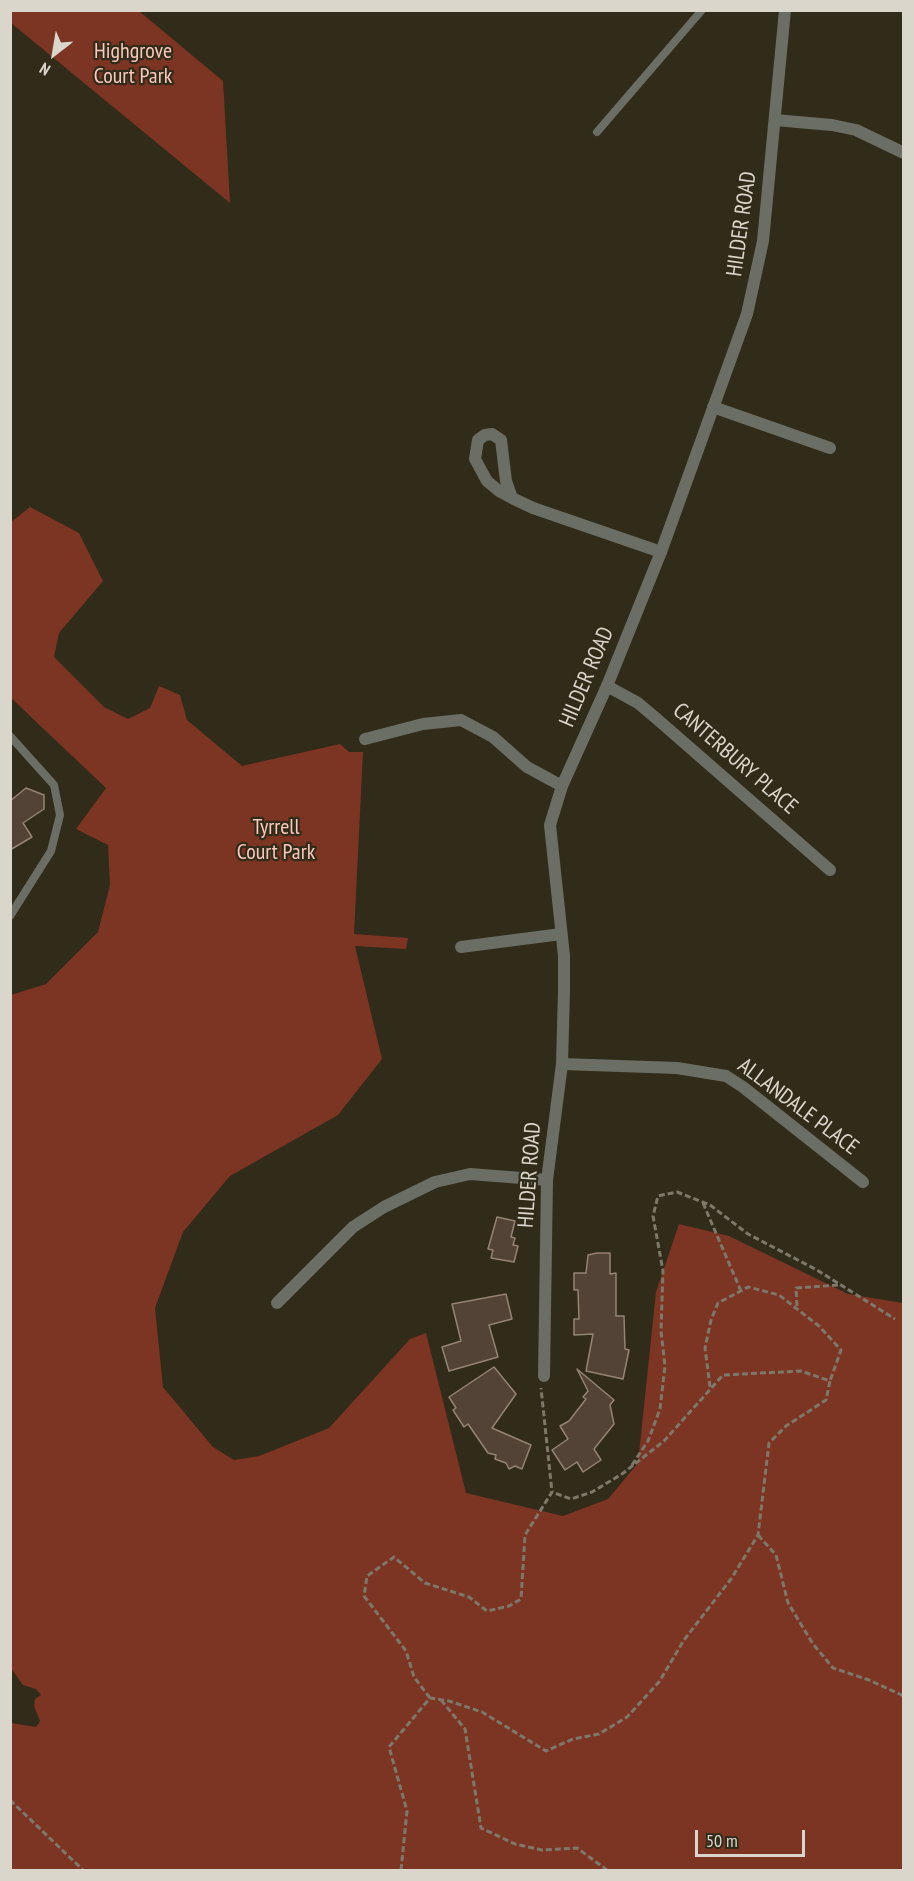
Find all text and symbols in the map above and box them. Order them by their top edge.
north arrow [24,24,84,84]
park label: Highgrove Court Park [94,39,172,90]
text: N [36,59,54,80]
street label: HILDER ROAD [722,170,762,278]
street label: HILDER ROAD [554,623,620,731]
street label: CANTERBURY PLACE [667,698,803,820]
park label: Tyrrell Court Park [237,815,315,866]
street label: ALLANDALE PLACE [732,1053,864,1161]
street label: HILDER ROAD [513,1121,547,1229]
scale bar [698,1818,808,1856]
text: 50 m [706,1829,738,1852]

